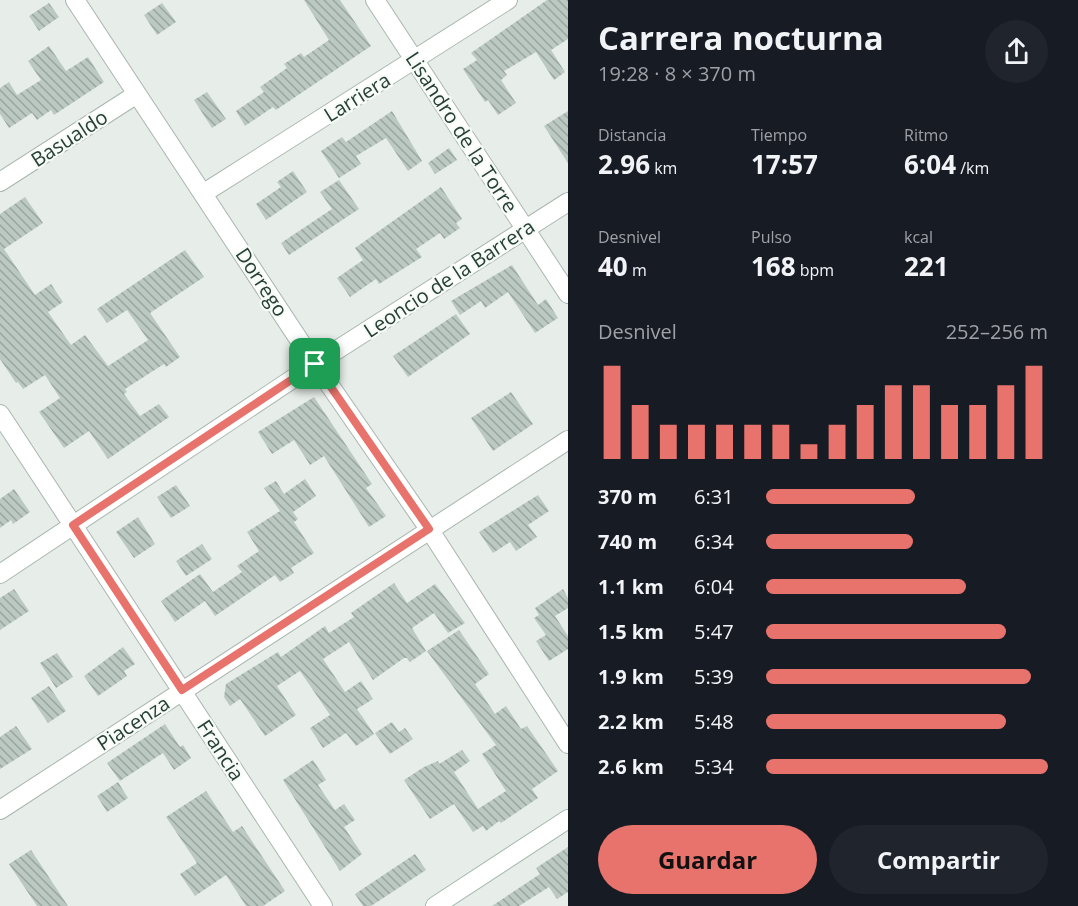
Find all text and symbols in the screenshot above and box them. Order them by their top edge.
text: Carrera nocturna [598,15,884,60]
button: share [985,20,1048,83]
street label: Lisandro de la Torre [400,46,524,218]
text: 19:28 · 8 × 370 m [598,60,756,87]
street label: Larriera [319,66,395,128]
street label: Basualdo [25,103,113,173]
text: Distancia [598,124,666,146]
text: Tiempo [751,124,807,146]
text: Ritmo [904,124,948,146]
text: 2.96 [598,146,650,182]
text: 17:57 [751,146,818,182]
text: 6:04 [904,146,956,182]
text: km [650,157,677,179]
text: /km [956,157,989,179]
street label: Leoncio de la Barrera [358,213,540,343]
text: Desnivel [598,226,661,248]
text: Pulso [751,226,792,248]
text: kcal [904,226,933,248]
street label: Dorrego [230,242,294,322]
text: 40 [598,248,628,284]
text: 168 [751,248,796,284]
text: 221 [904,248,949,284]
text: m [628,259,647,281]
text: bpm [796,259,834,281]
text: Desnivel [598,318,677,345]
text: 252–256 m [946,318,1048,345]
pin [289,338,340,389]
icon: arrive [298,347,331,380]
text: 370 m [598,483,657,510]
text: 6:31 [694,483,734,510]
text: 740 m [598,528,657,555]
text: 6:34 [694,528,734,555]
text: 1.1 km [598,573,664,600]
text: 6:04 [694,573,734,600]
text: 1.5 km [598,618,664,645]
text: 5:47 [694,618,734,645]
text: 1.9 km [598,663,664,690]
text: 5:39 [694,663,734,690]
street label: Piacenza [91,689,175,757]
text: 2.2 km [598,708,664,735]
text: 5:48 [694,708,734,735]
street label: Francia [191,714,251,786]
text: 2.6 km [598,753,664,780]
text: 5:34 [694,753,734,780]
button: Guardar [598,825,817,894]
button: Compartir [829,825,1048,894]

